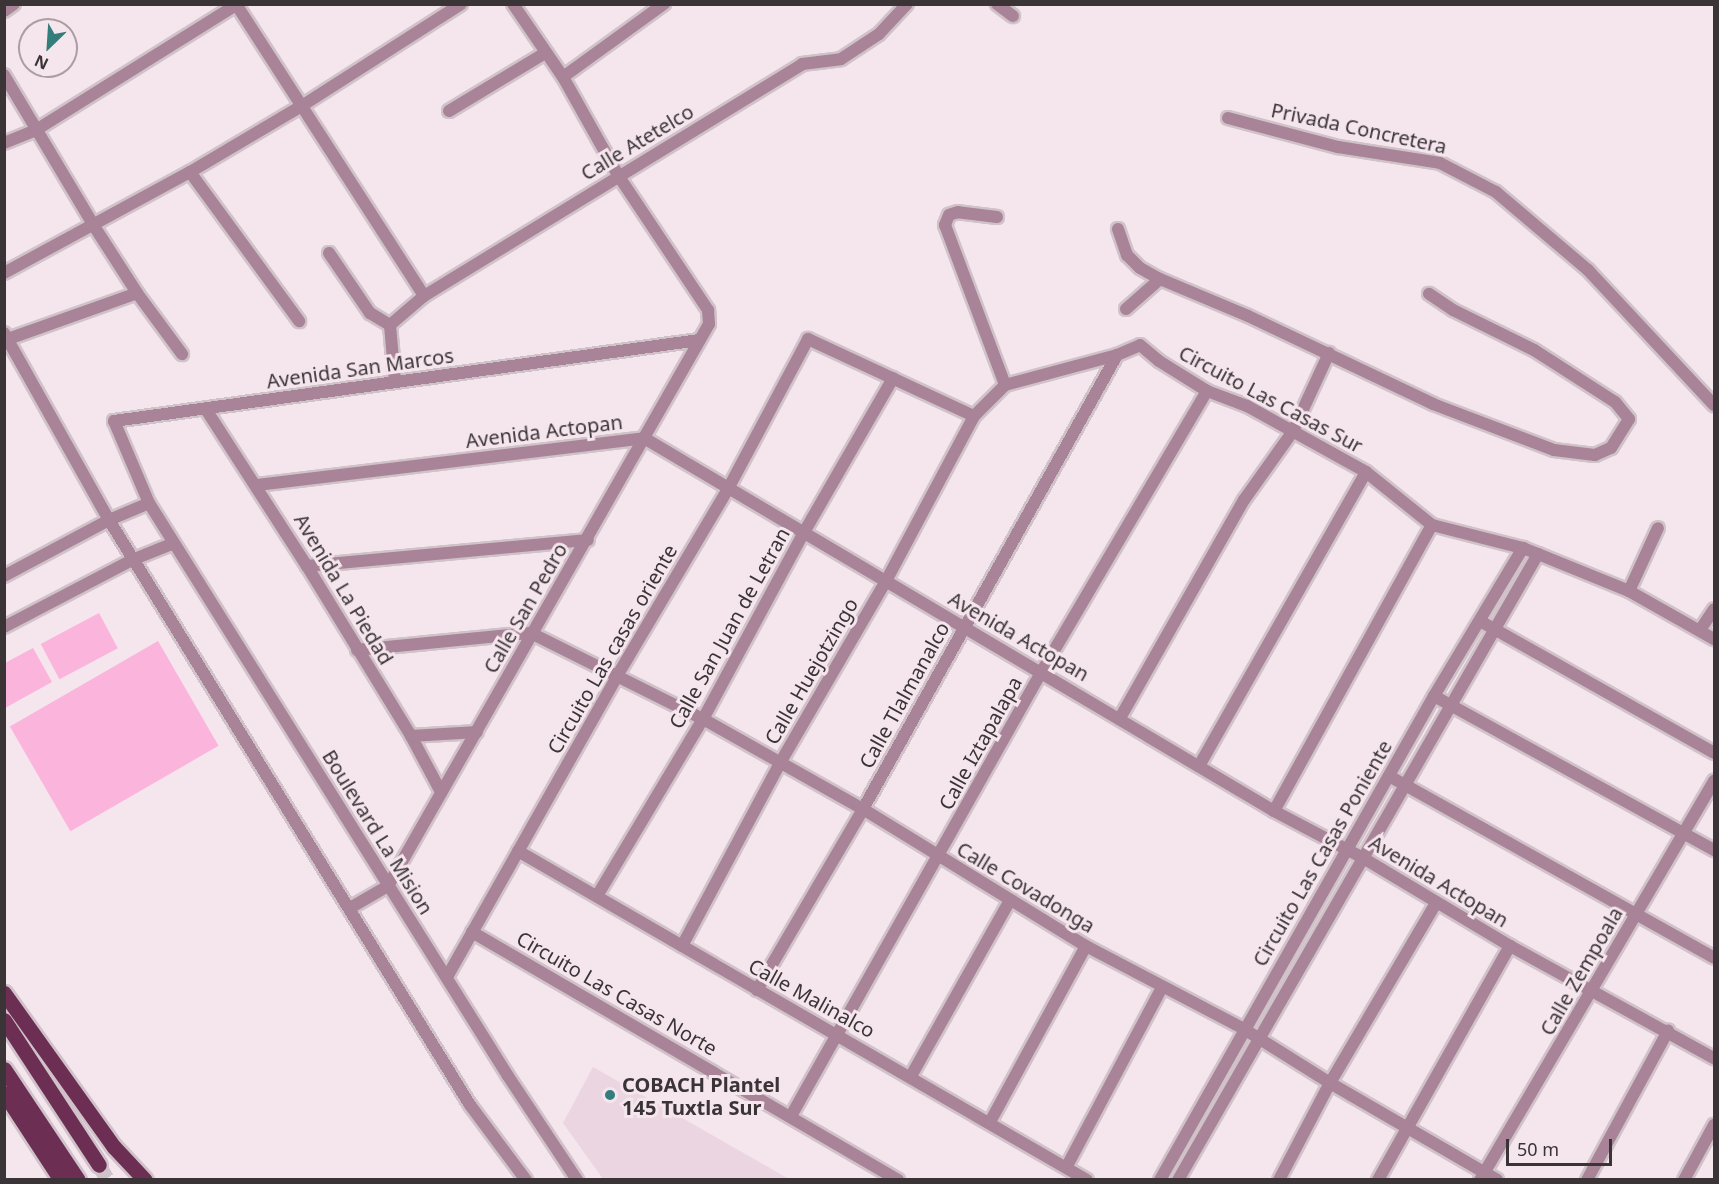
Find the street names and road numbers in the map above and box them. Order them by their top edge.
street label: Privada Concretera [1269,98,1449,158]
street label: Calle Atetelco [576,99,698,185]
street label: Circuito Las Casas Sur [1175,340,1367,458]
street label: Avenida San Marcos [265,343,455,393]
street label: Avenida Actopan [464,409,624,453]
street label: Avenida La Piedad [289,509,399,669]
street label: Calle San Juan de Letran [664,523,794,733]
street label: Calle San Pedro [478,539,572,677]
street label: Circuito Las casas oriente [542,540,682,758]
street label: Avenida Actopan [945,586,1093,686]
street label: Calle Huejotzingo [759,594,863,748]
street label: Calle Tlalmanalco [854,618,954,772]
street label: Calle Iztapalapa [933,672,1027,814]
street label: Circuito Las Casas Poniente [1247,736,1397,970]
street label: Boulevard La Mision [318,745,438,919]
street label: Avenida Actopan [1365,830,1513,932]
street label: Calle Covadonga [953,836,1099,938]
street label: Calle Zempoala [1535,903,1627,1039]
street label: Circuito Las Casas Norte [513,926,721,1060]
street label: Calle Malinalco [745,953,879,1043]

